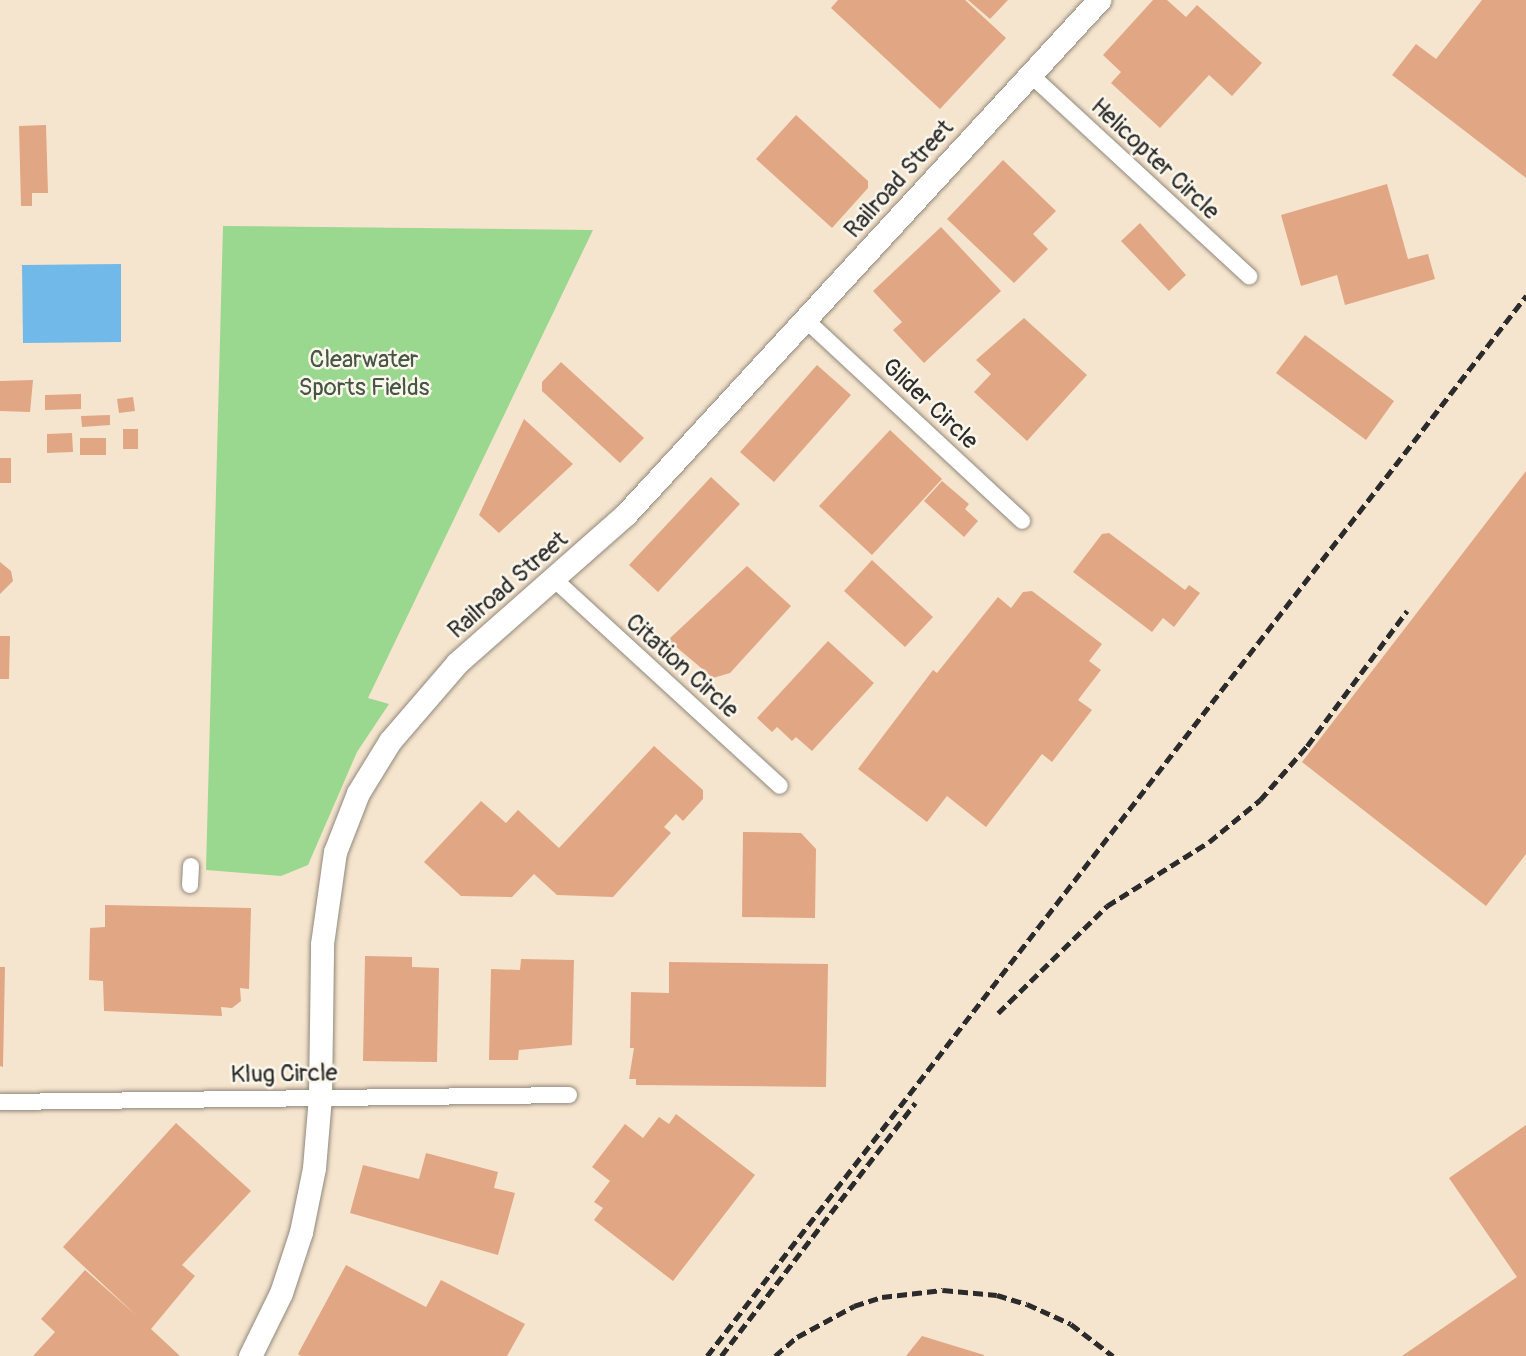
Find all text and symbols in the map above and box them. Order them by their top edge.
street label: Helicopter Circle [1085,92,1225,226]
street label: Railroad Street [838,114,960,244]
park label: Clearwater Sports Fields [298,346,430,402]
street label: Glider Circle [876,352,984,456]
street label: Railroad Street [442,525,574,645]
street label: Citation Circle [620,608,744,724]
street label: Klug Circle [230,1059,338,1089]

